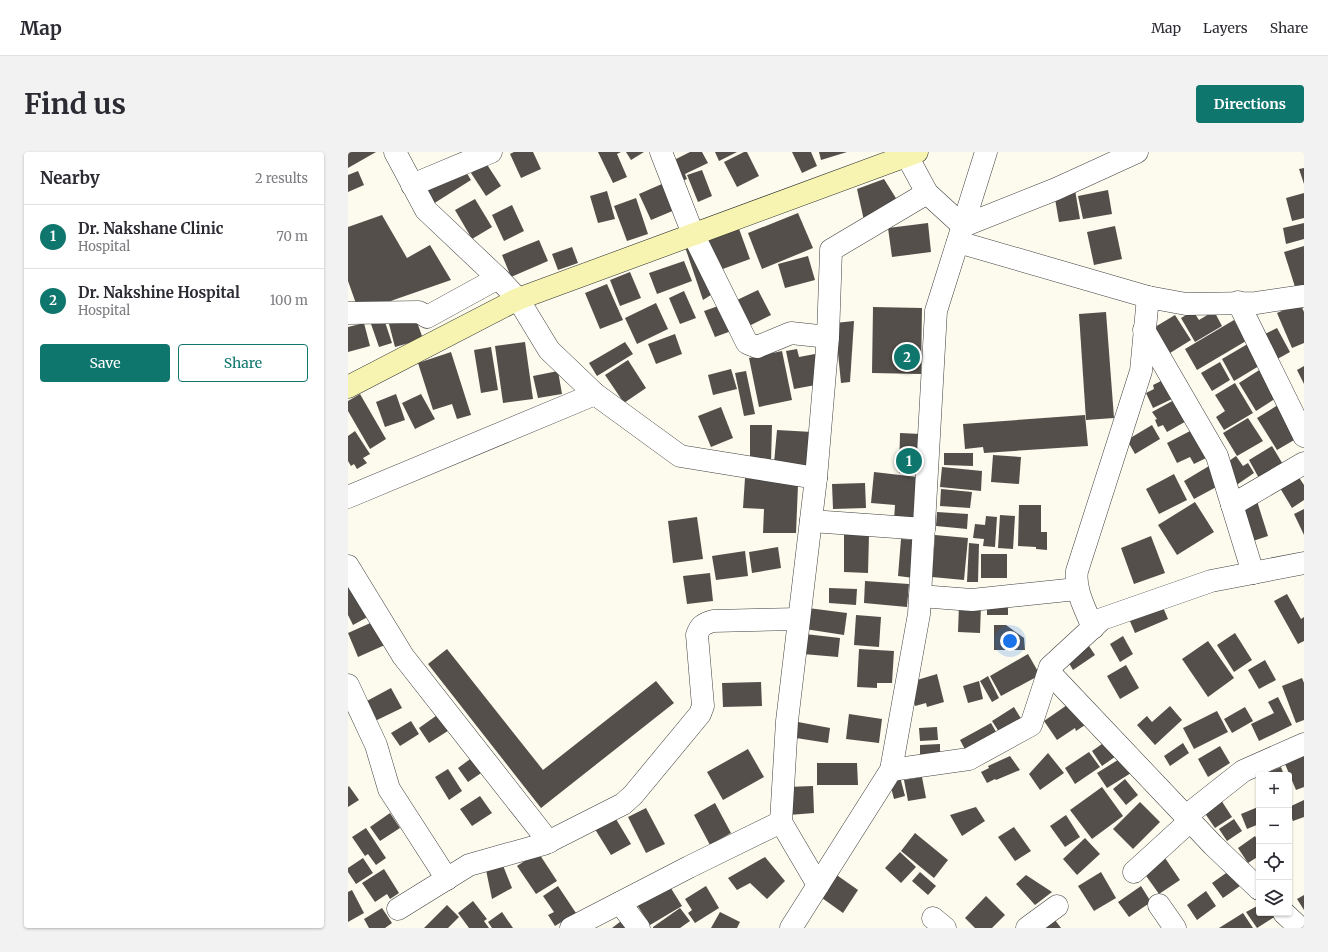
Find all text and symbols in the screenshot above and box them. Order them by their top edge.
text: Map [20,16,62,40]
text: Map [1151,19,1181,37]
text: Layers [1203,19,1248,37]
text: Share [1270,19,1308,37]
button: Directions [1196,85,1304,123]
text: Find us [24,86,126,122]
text: Nearby [40,167,100,189]
text: 2 results [255,170,308,187]
text: Dr. Nakshane Clinic [78,219,223,238]
text: 1 [50,228,56,245]
text: 70 m [277,228,308,245]
text: Hospital [78,238,130,255]
text: Dr. Nakshine Hospital [78,283,240,302]
text: 2 [49,292,57,309]
text: 100 m [270,292,308,309]
text: Hospital [78,302,130,319]
pin: 2 [894,342,920,372]
button: Save [40,344,170,382]
button: Share [178,344,308,382]
pin: 1 [896,446,922,476]
your location [1000,631,1020,651]
map controls [1256,772,1292,916]
button: + [1256,772,1292,808]
button: − [1256,808,1292,844]
button: locate [1256,844,1292,880]
button: layers [1256,880,1292,916]

